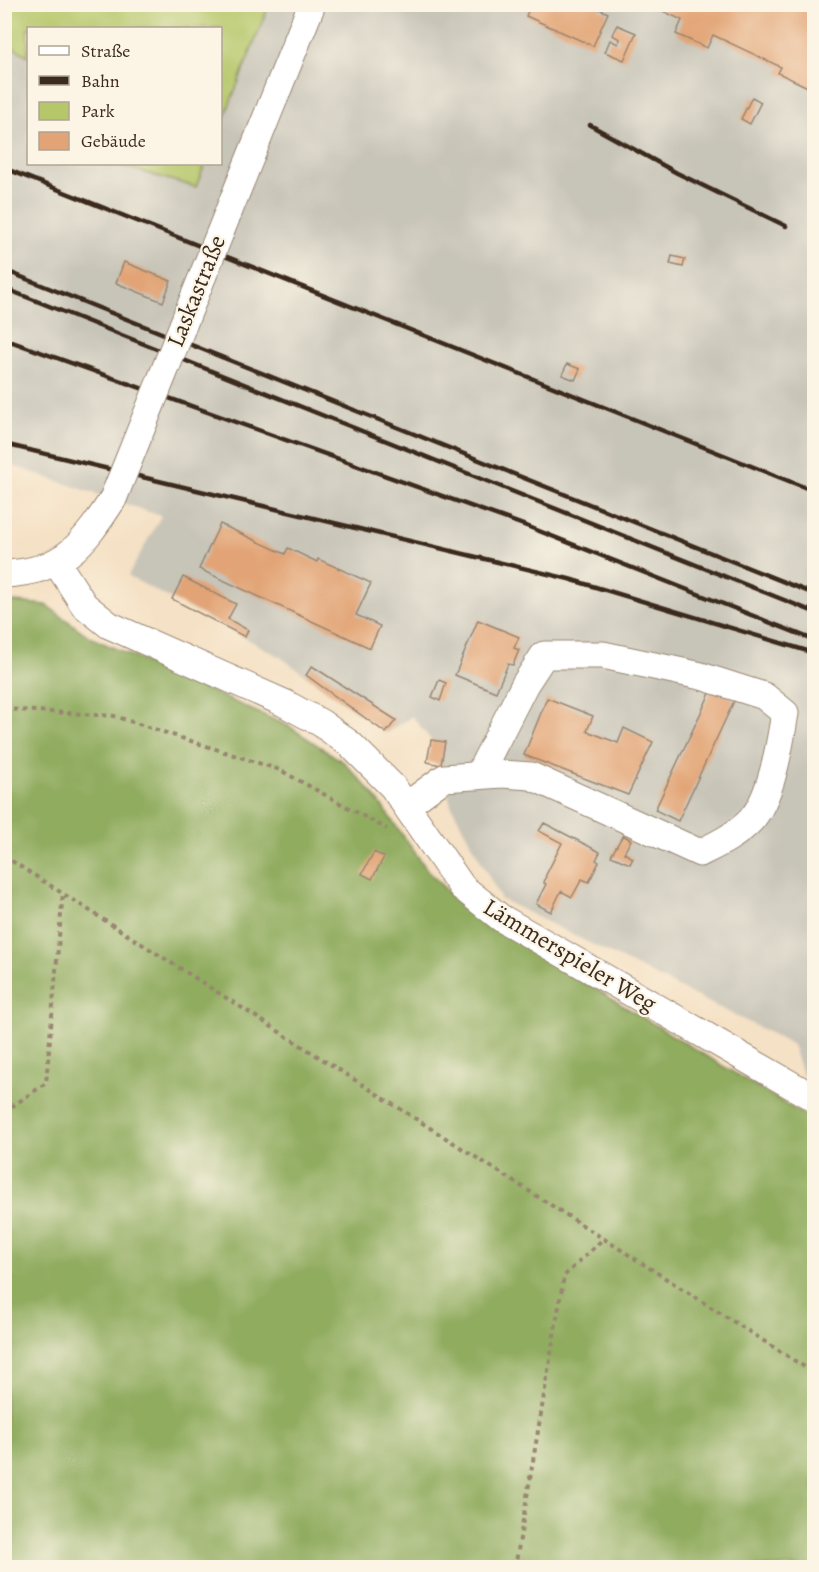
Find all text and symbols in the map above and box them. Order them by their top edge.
legend [27,27,222,165]
text: Straße [81,39,130,63]
text: Bahn [81,69,120,93]
text: Park [81,99,115,123]
text: Gebäude [81,129,146,153]
street label: Laskastraße [159,230,233,352]
street label: Lämmerspieler Weg [477,891,663,1019]

